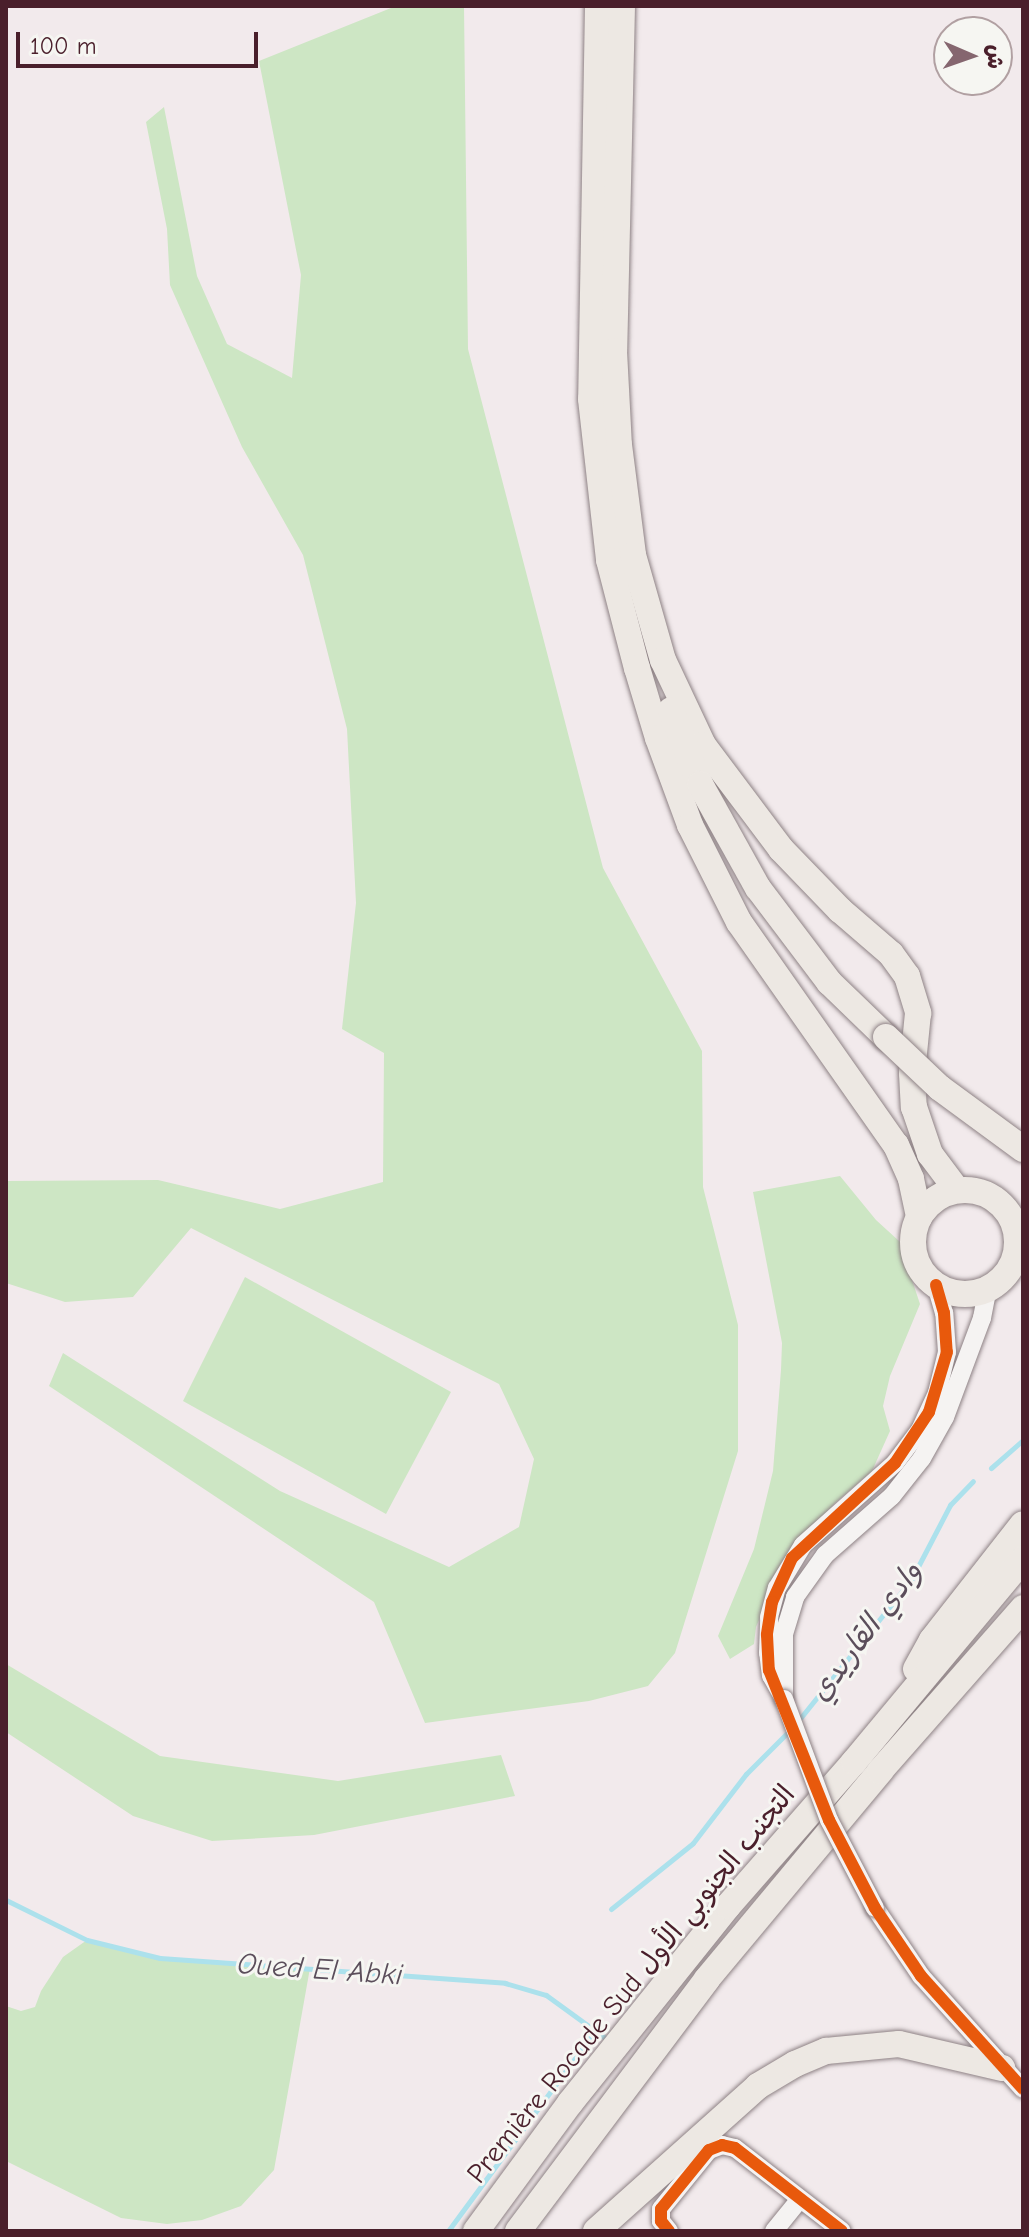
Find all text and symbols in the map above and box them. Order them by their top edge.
scale bar [20,16,262,66]
north arrow [933,16,1013,96]
text: 100 m [30,32,97,60]
text: ش [982,44,1008,69]
water label: وادي القاريدي [802,1555,930,1709]
street label: Première Rocade Sud التجنب الجنوبي الأول [460,1778,802,2190]
water label: Oued El Abki [236,1946,404,1994]

